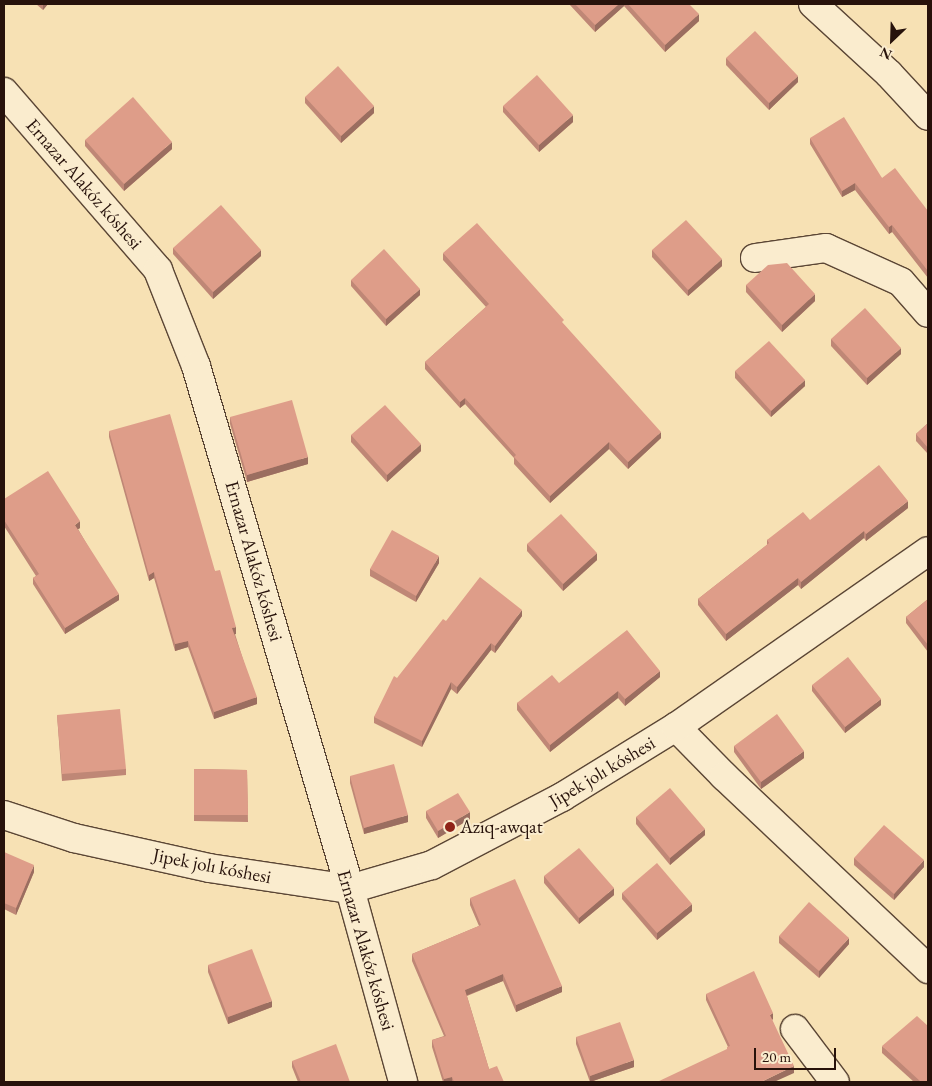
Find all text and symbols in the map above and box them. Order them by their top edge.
north arrow [867,15,917,65]
text: N [877,43,895,64]
street label: Ernazar Alakóz kóshesi [21,114,147,254]
street label: Ernazar Alakóz kóshesi [220,478,288,644]
street label: Jipek jolı kóshesi [545,731,659,813]
place label: Azıq-awqat [460,816,543,838]
marker: Azıq-awqat [444,821,456,833]
street label: Jipek jolı kóshesi [151,843,273,889]
street label: Ernazar Alakóz kóshesi [332,867,400,1033]
scale bar [757,1038,840,1070]
text: 20 m [762,1047,791,1066]

